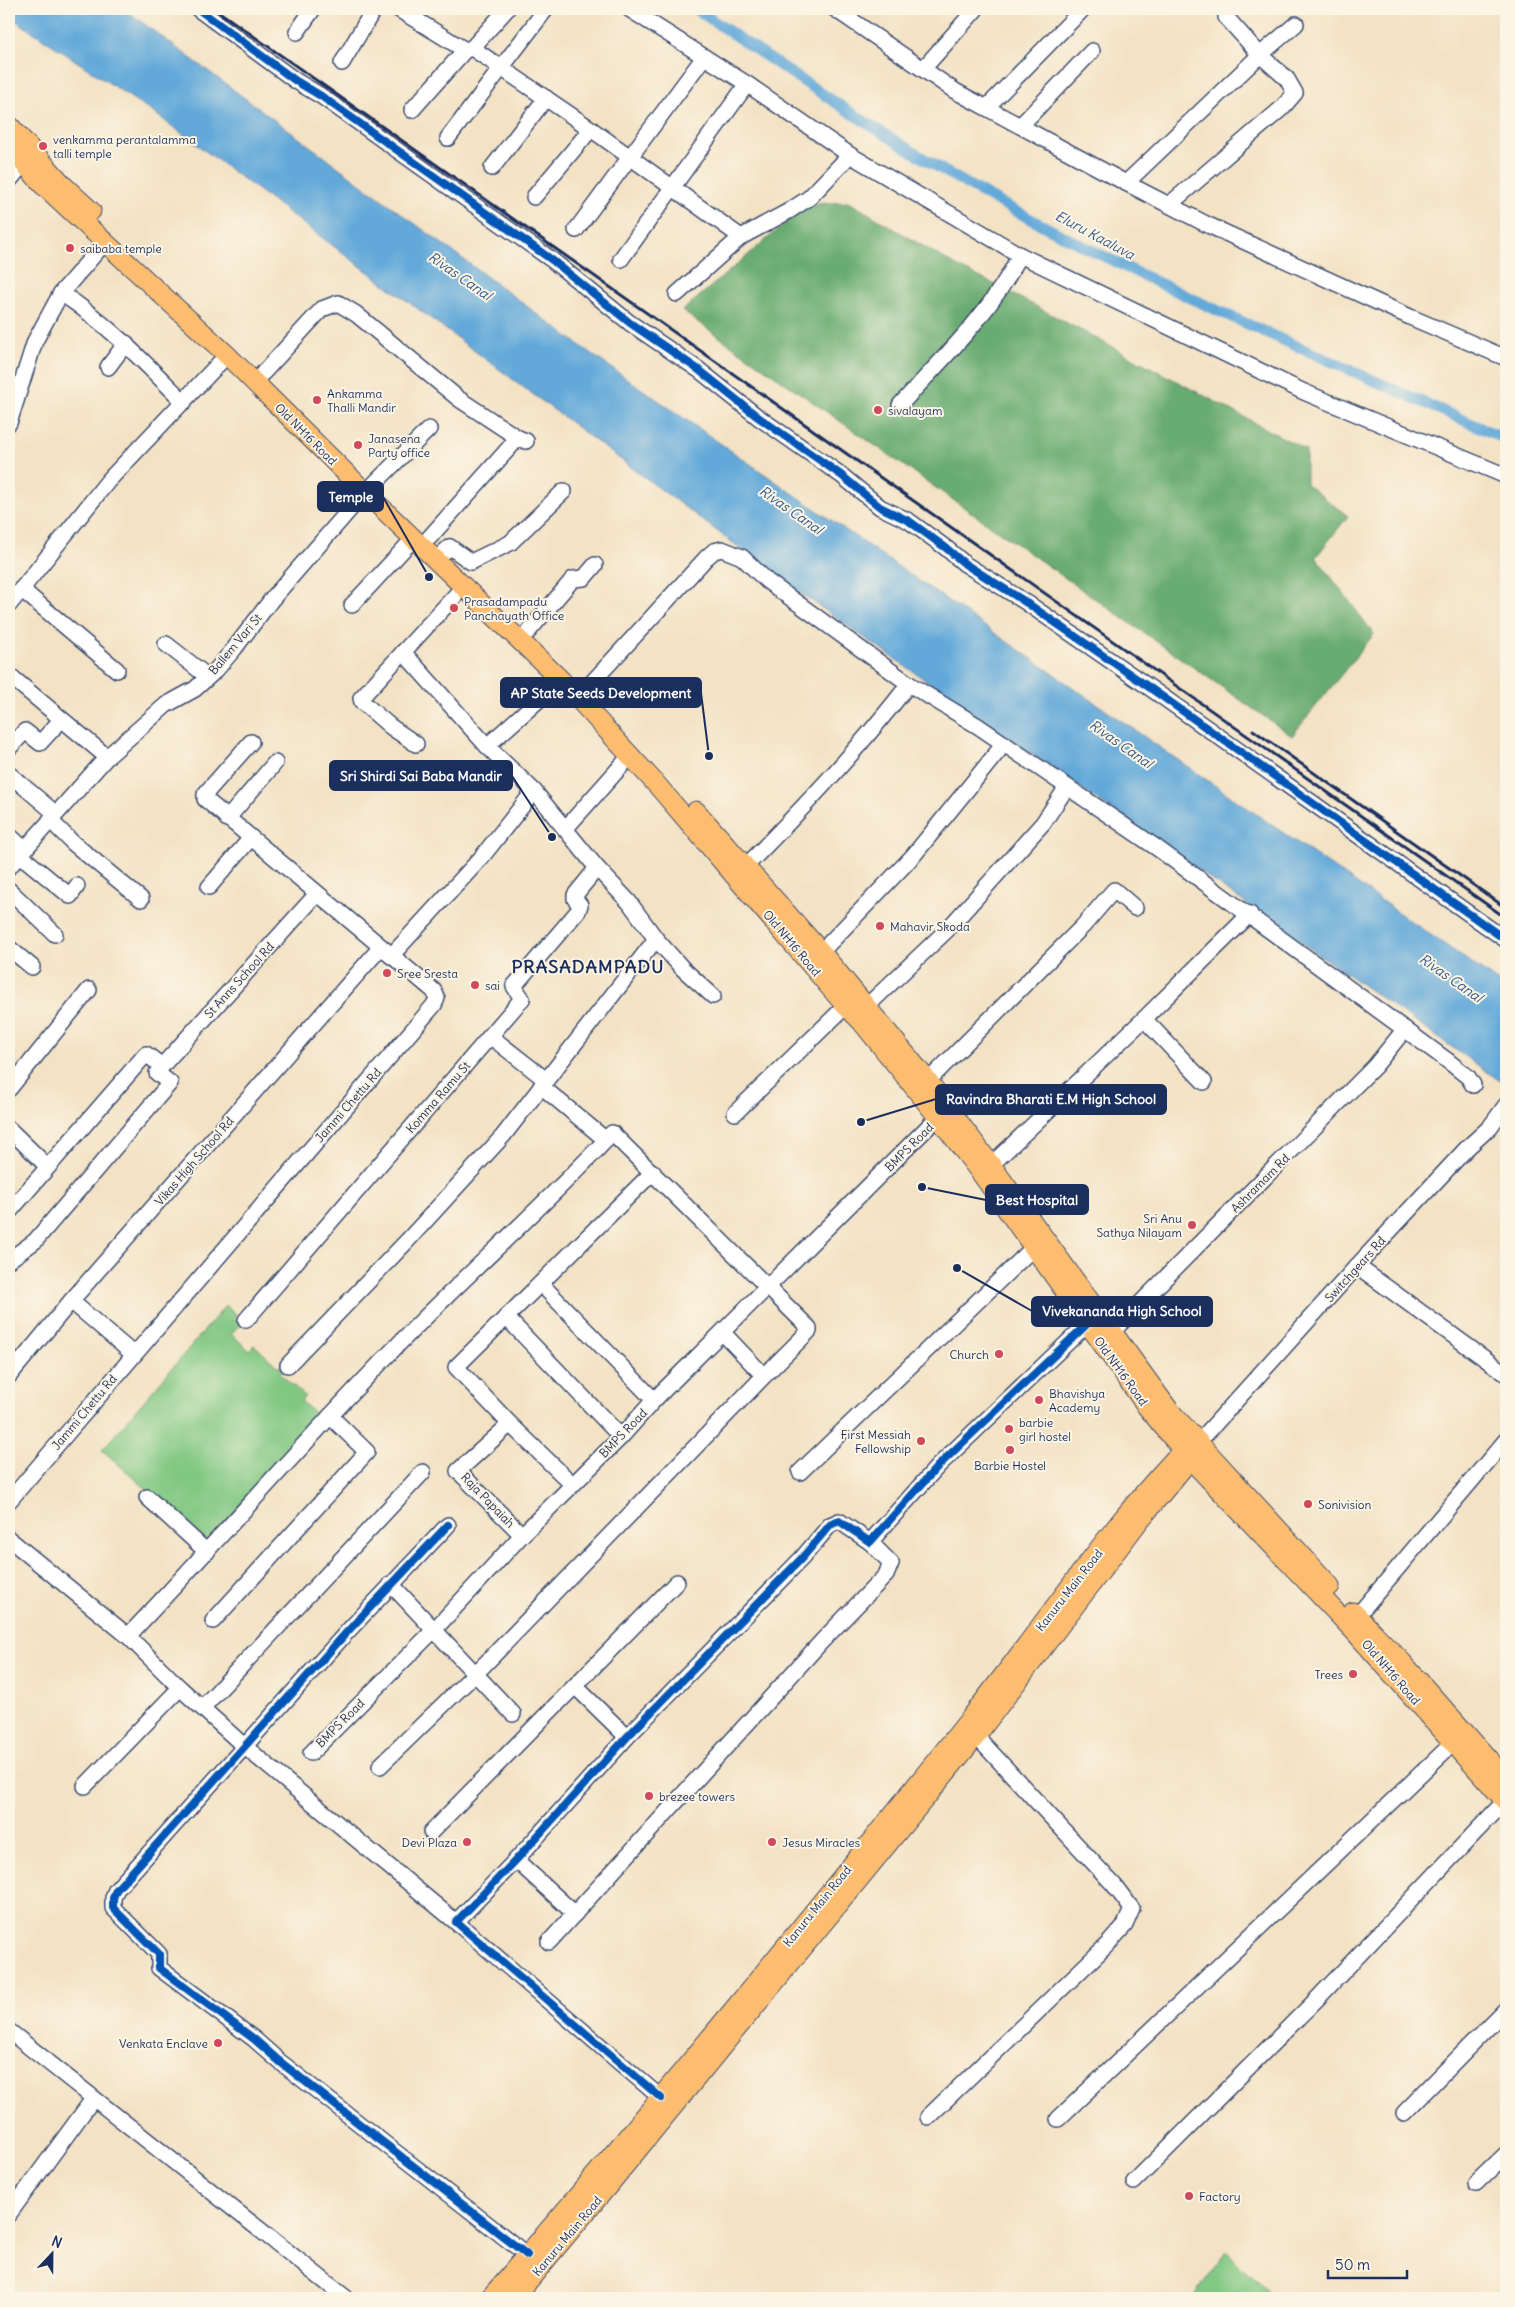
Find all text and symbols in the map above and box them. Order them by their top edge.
place label: venkamma perantalamma talli temple [53,132,196,161]
marker: venkamma perantalamma talli temple [37,140,49,152]
water label: Eluru Kaaluva [1052,207,1139,264]
place label: saibaba temple [80,241,162,256]
marker: saibaba temple [64,242,76,254]
water label: Rivas Canal [425,248,496,305]
place label: Ankamma Thalli Mandir [327,386,396,415]
marker: Ankamma Thalli Mandir [311,394,323,406]
street label: Old NH16 Road [272,400,340,468]
place label: sivalayam [888,403,943,418]
marker: sivalayam [872,404,884,416]
place label: Janasena Party office [368,431,430,460]
marker: Janasena Party office [352,439,364,451]
callout: Temple [318,482,383,511]
water label: Rivas Canal [756,482,827,539]
text: Temple [329,488,374,506]
place label: Prasadampadu Panchayath Office [464,594,564,623]
marker: Prasadampadu Panchayath Office [448,602,460,614]
street label: Ballem Vari St [205,611,265,677]
callout: AP State Seeds Development [501,678,701,707]
text: AP State Seeds Development [511,684,692,702]
water label: Rivas Canal [1086,716,1157,773]
callout: Sri Shirdi Sai Baba Mandir [330,761,512,790]
text: Sri Shirdi Sai Baba Mandir [340,767,502,785]
street label: Old NH16 Road [760,907,824,979]
place label: Mahavir Skoda [890,919,970,934]
marker: Mahavir Skoda [874,920,886,932]
street label: St Anns School Rd [201,939,277,1021]
water label: Rivas Canal [1416,950,1487,1007]
district label: PRASADAMPADU [511,955,665,978]
place label: Sree Sresta [397,966,458,981]
marker: Sree Sresta [381,967,393,979]
place label: sai [485,978,500,993]
marker: sai [469,979,481,991]
street label: Komma Ramu St [403,1058,473,1136]
street label: Jammi Chettu Rd [312,1065,384,1145]
callout: Ravindra Bharati E.M High School [936,1085,1166,1114]
text: Ravindra Bharati E.M High School [946,1090,1156,1108]
street label: Vikas High School Rd [151,1114,237,1208]
street label: BMPS Road [882,1120,936,1174]
street label: Ashramam Rd [1227,1150,1293,1216]
callout: Best Hospital [986,1185,1088,1214]
text: Best Hospital [996,1191,1078,1209]
place label: Sri Anu Sathya Nilayam [1096,1211,1182,1240]
marker: Sri Anu Sathya Nilayam [1186,1219,1198,1231]
street label: Switchgears Rd [1321,1233,1389,1305]
callout: Vivekananda High School [1032,1297,1212,1326]
text: Vivekananda High School [1042,1302,1202,1320]
street label: Old NH16 Road [1091,1334,1151,1408]
place label: Church [949,1347,989,1362]
marker: Church [993,1348,1005,1360]
street label: Jammi Chettu Rd [48,1371,120,1453]
place label: Bhavishya Academy [1049,1386,1105,1415]
marker: Bhavishya Academy [1033,1394,1045,1406]
street label: BMPS Road [596,1405,650,1461]
place label: barbie girl hostel [1019,1415,1071,1444]
marker: barbie girl hostel [1003,1423,1015,1435]
place label: First Messiah Fellowship [841,1427,911,1456]
marker: First Messiah Fellowship [915,1435,927,1447]
marker: Barbie Hostel [1004,1444,1016,1456]
place label: Barbie Hostel [974,1458,1046,1473]
street label: Raja Papaiah [458,1469,518,1531]
place label: Sonivision [1318,1497,1371,1512]
marker: Sonivision [1302,1498,1314,1510]
street label: Kanuru Main Road [1032,1546,1106,1634]
street label: Old NH16 Road [1359,1636,1423,1708]
place label: Trees [1315,1667,1343,1682]
marker: Trees [1347,1668,1359,1680]
street label: BMPS Road [313,1696,367,1750]
place label: brezee towers [659,1789,735,1804]
marker: brezee towers [643,1790,655,1802]
place label: Devi Plaza [401,1835,457,1850]
place label: Jesus Miracles [782,1835,860,1850]
marker: Devi Plaza [461,1836,473,1848]
marker: Jesus Miracles [766,1836,778,1848]
street label: Kanuru Main Road [780,1862,854,1950]
place label: Venkata Enclave [119,2036,208,2051]
marker: Venkata Enclave [212,2037,224,2049]
place label: Factory [1199,2189,1241,2204]
marker: Factory [1183,2190,1195,2202]
street label: Kanuru Main Road [529,2193,605,2279]
north arrow [28,2230,78,2280]
text: N [49,2232,65,2252]
scale bar [1328,2247,1406,2279]
text: 50 m [1335,2255,1370,2274]

